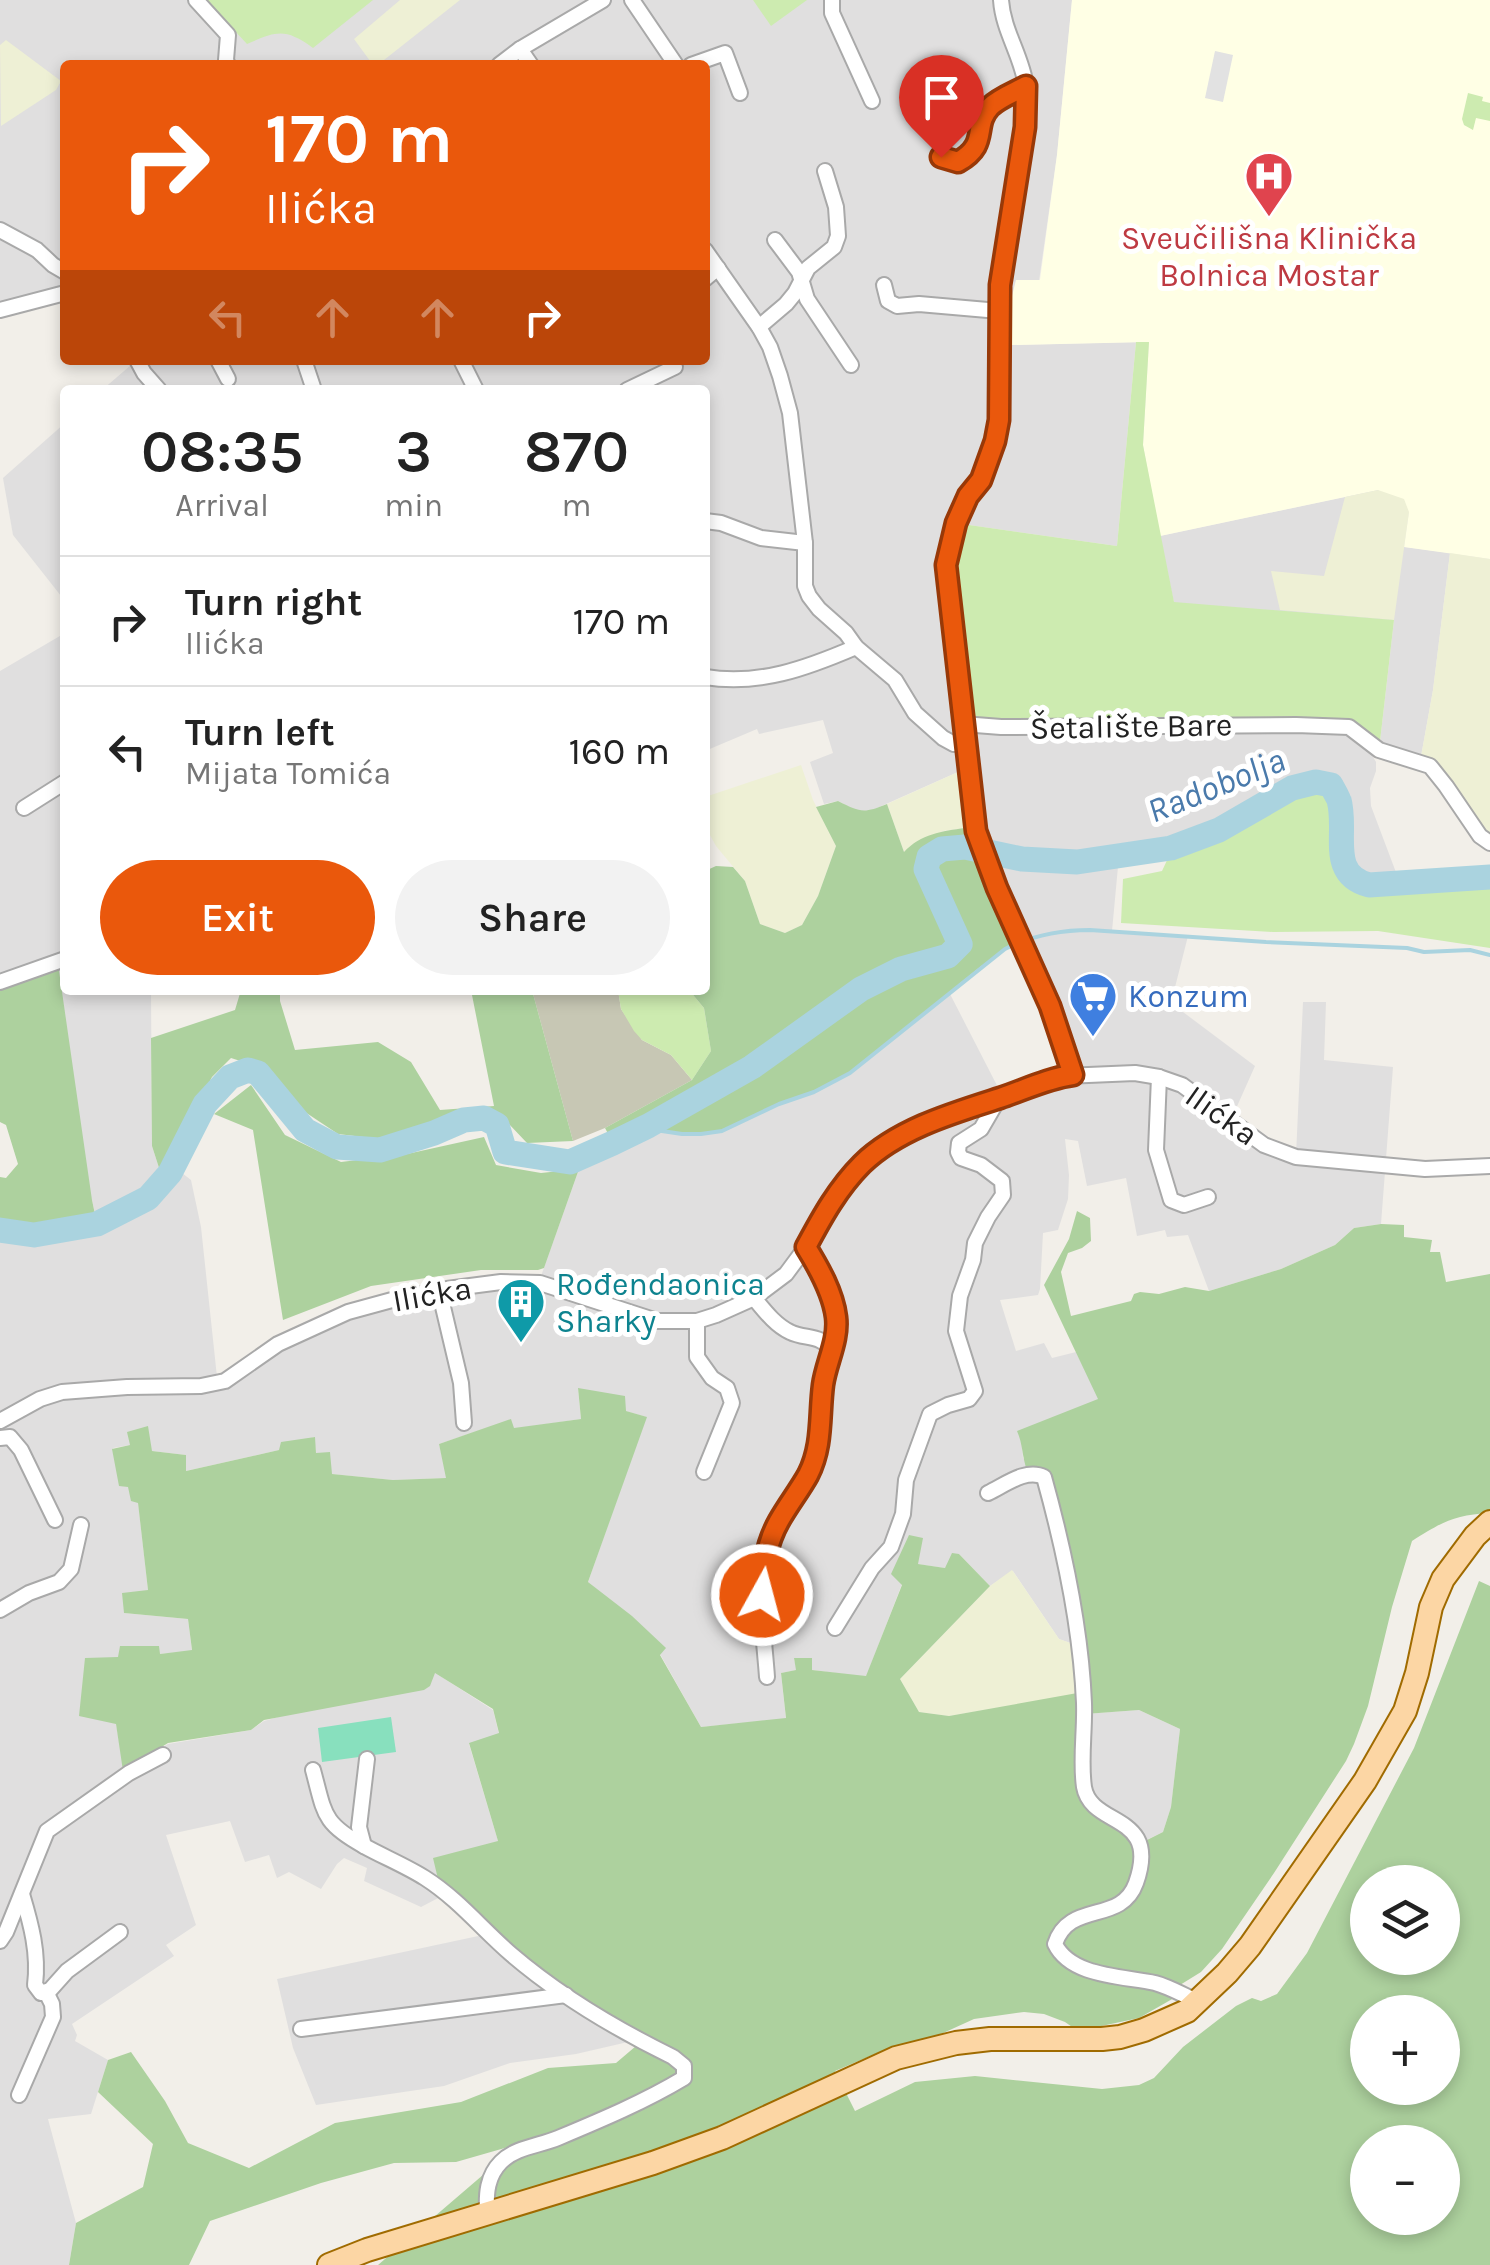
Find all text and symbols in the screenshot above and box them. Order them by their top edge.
pin [899,55,984,158]
icon: arrive [914,70,969,125]
text: 170 m [265,98,453,180]
icon: right [100,100,230,230]
hospital icon: Sveučilišna Klinička Bolnica Mostar [1243,150,1295,218]
text: Ilićka [265,182,377,234]
place label: Sveučilišna Klinička Bolnica Mostar [1121,220,1417,294]
icon: left [200,290,255,345]
icon: ahead [305,290,360,345]
icon: ahead [410,290,465,345]
icon: right [515,290,570,345]
text: 08:35 [141,417,303,487]
text: 3 [395,417,432,487]
text: 870 [524,417,629,487]
text: Arrival [175,487,269,524]
text: min [384,487,443,524]
text: m [562,487,592,524]
text: Turn right [185,580,362,625]
icon: right [100,594,155,649]
text: 170 m [572,599,670,644]
text: Ilićka [185,625,265,662]
street label: Šetalište Bare [1030,705,1232,747]
text: Turn left [185,710,335,755]
icon: left [100,724,155,779]
text: 160 m [569,729,670,774]
water label: Radobolja [1141,739,1291,832]
text: Mijata Tomića [185,755,391,792]
button: Exit [100,860,375,975]
button: Share [395,860,670,975]
supermarket icon: Konzum [1067,970,1119,1038]
place label: Konzum [1128,978,1249,1015]
street label: Ilićka [1178,1077,1265,1153]
place label: Rođendaonica Sharky [556,1266,765,1340]
street label: Ilićka [390,1269,475,1320]
building icon: Rođendaonica Sharky [495,1276,547,1344]
position arrow [710,1543,814,1647]
map controls [1350,1865,1460,2235]
button: layers [1350,1865,1460,1975]
button: + [1350,1995,1460,2105]
button: − [1350,2125,1460,2235]

